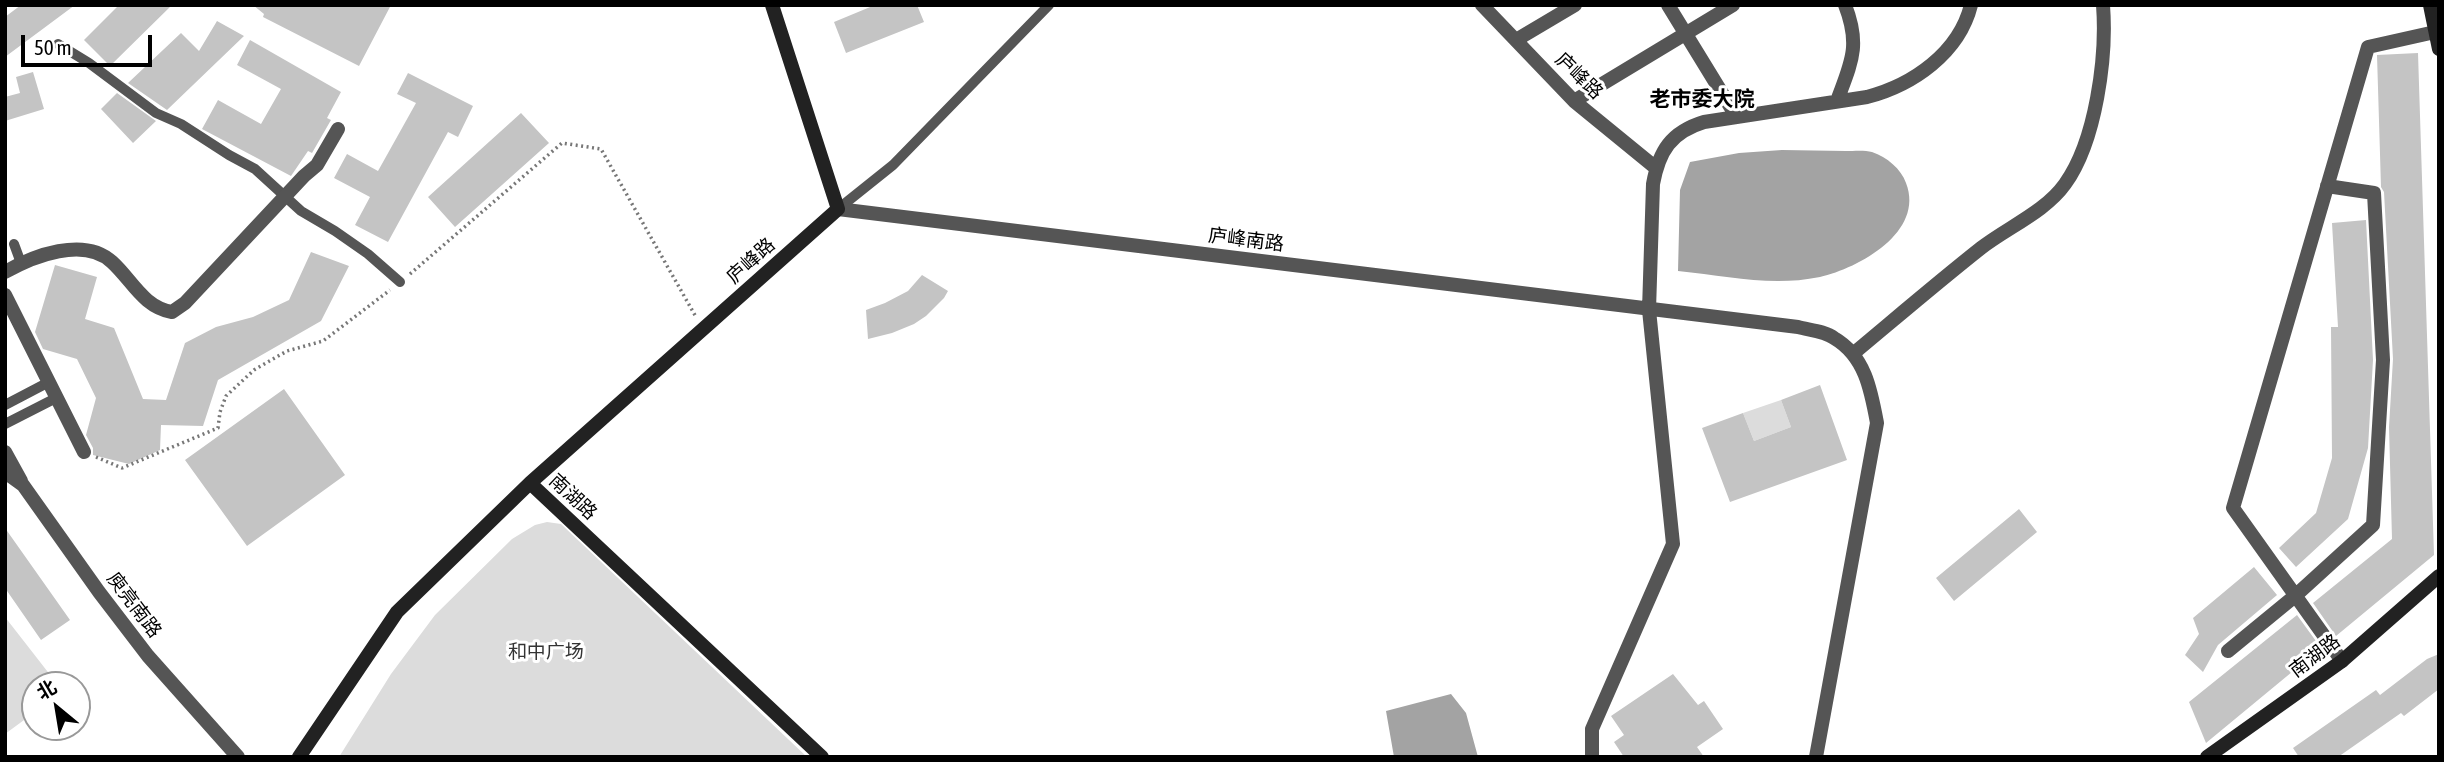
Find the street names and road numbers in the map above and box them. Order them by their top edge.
street label: 庐峰路 [1551,48,1607,104]
street label: 庐峰南路 [1207,224,1285,256]
street label: 庐峰路 [722,233,780,289]
street label: 南湖路 [544,469,602,525]
street label: 庾亮南路 [102,568,166,642]
street label: 南湖路 [2285,630,2345,682]

